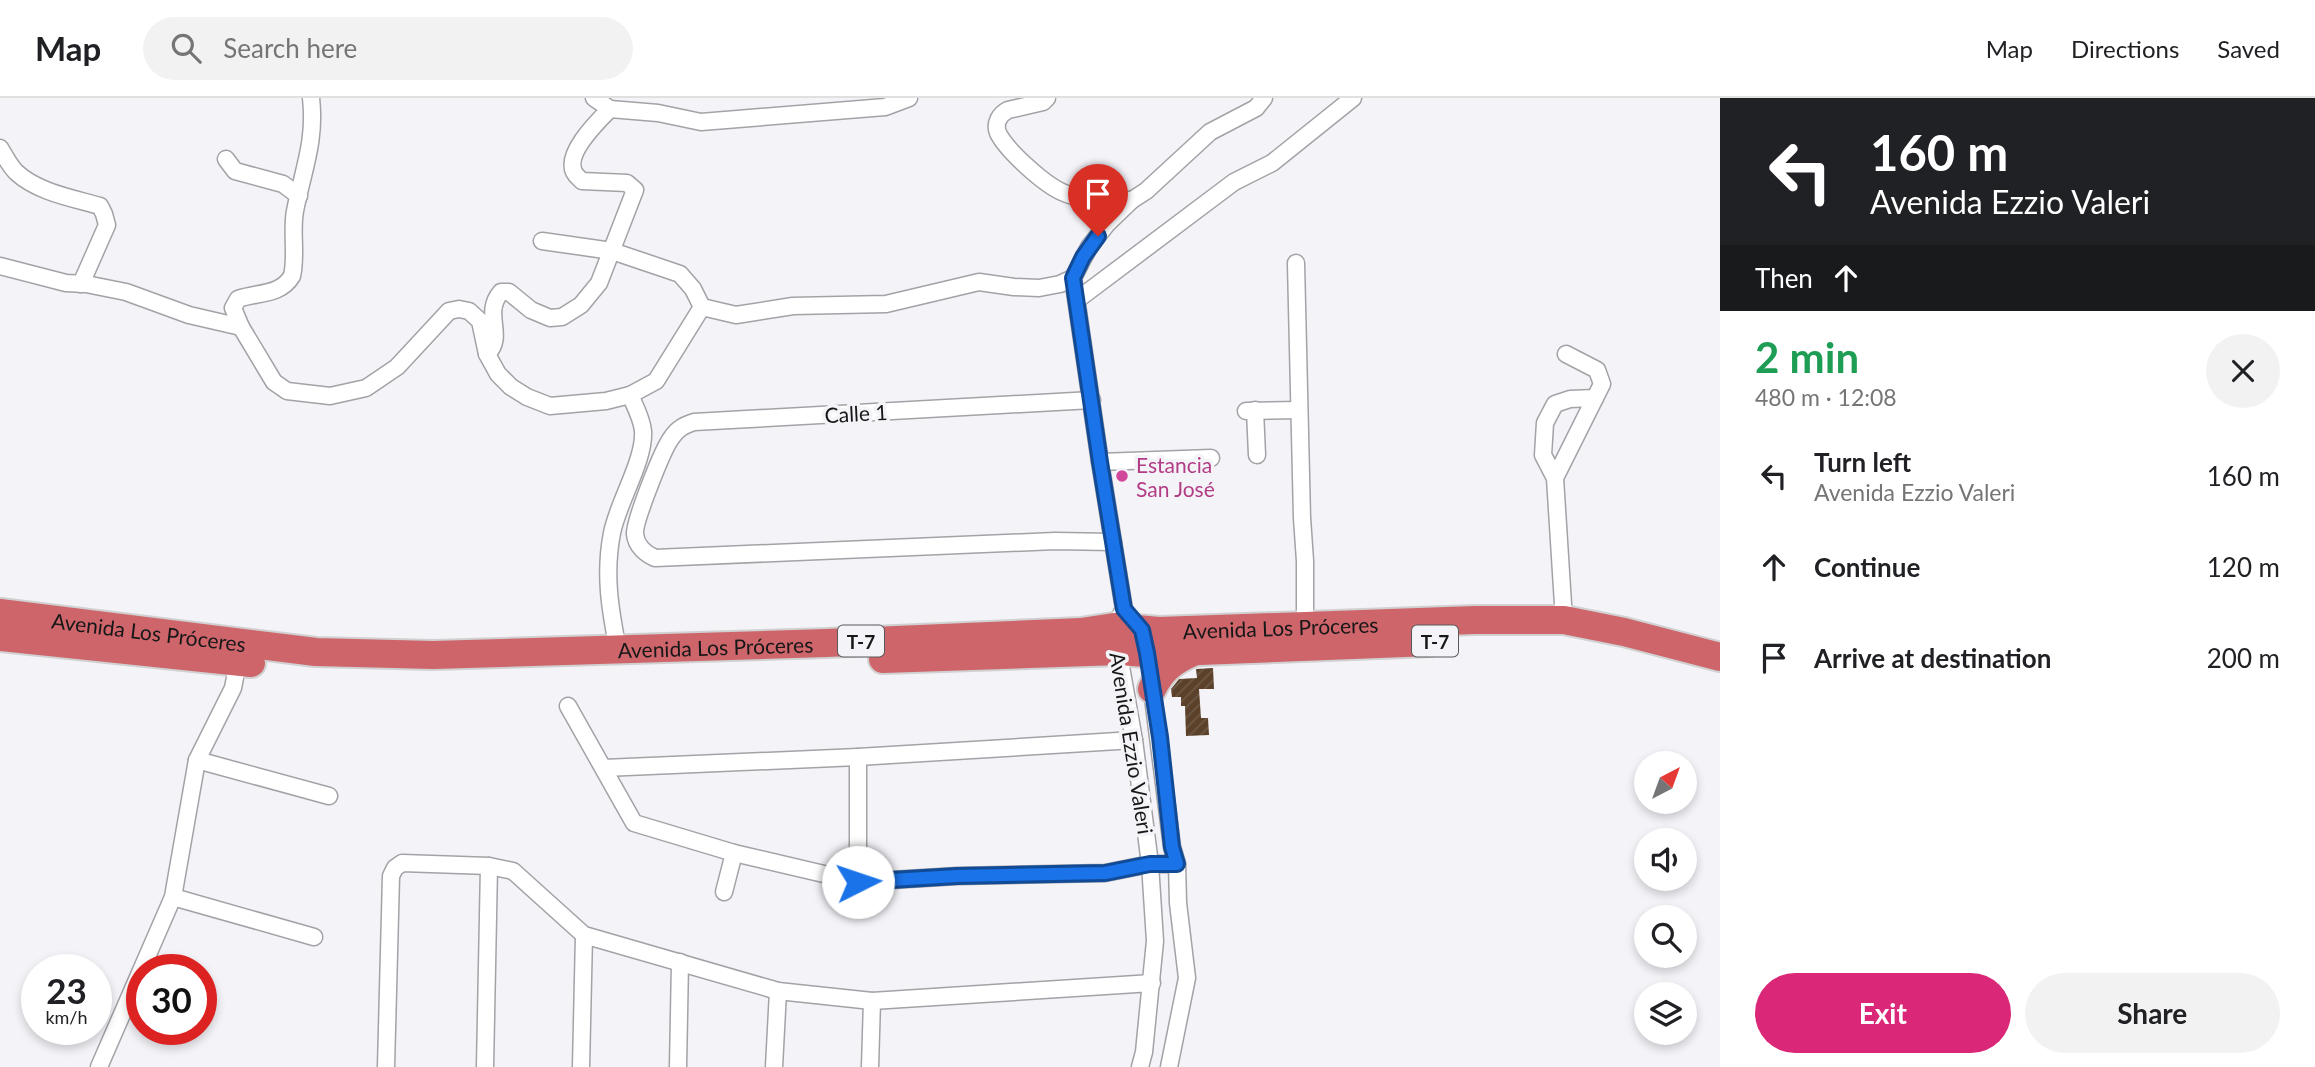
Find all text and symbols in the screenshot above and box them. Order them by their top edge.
search box [143,17,633,80]
text: Map [35,28,101,68]
icon: search [167,29,205,67]
text: Search here [223,32,357,64]
text: Map [1986,34,2033,63]
text: Directions [2071,34,2179,63]
text: Saved [2217,34,2280,63]
text: 160 m [1870,123,2008,181]
icon: left [1755,126,1846,217]
pin [1068,164,1128,236]
icon: arrive [1079,175,1117,213]
text: Avenida Ezzio Valeri [1870,182,2150,221]
icon: ahead [1827,259,1865,297]
text: Then [1755,262,1813,294]
text: 2 min [1755,332,1859,382]
button: close [2206,334,2280,408]
text: 480 m · 12:08 [1755,383,1897,411]
street label: Calle 1 [824,399,888,427]
text: Turn left [1814,446,1911,478]
place label: Estancia San José [1136,452,1215,501]
icon: left [1755,457,1793,495]
text: 160 m [2207,460,2280,492]
marker: Estancia San José [1114,468,1130,484]
text: Avenida Ezzio Valeri [1814,478,2015,506]
icon: ahead [1755,548,1793,586]
text: Continue [1814,551,1920,583]
text: 120 m [2207,551,2280,583]
street label: Avenida Los Próceres [50,607,248,656]
street label: Avenida Los Próceres [1182,611,1379,643]
road number: T-7 [838,626,884,656]
road number: T-7 [1412,626,1458,656]
street label: Avenida Los Próceres [617,631,814,662]
icon: arrive [1755,639,1793,677]
text: Arrive at destination [1814,642,2051,674]
text: 200 m [2207,642,2280,674]
street label: Avenida Ezzio Valeri [1105,650,1159,836]
north arrow [1634,751,1698,814]
map controls [1634,751,1697,1045]
button: sound [1634,828,1697,891]
position arrow [821,845,895,919]
button: search [1634,905,1697,968]
speed limit sign: 30 [126,954,217,1045]
text: 23 [46,969,87,1011]
button: Exit [1755,973,2011,1053]
button: Share [2025,973,2280,1053]
button: layers [1634,982,1697,1045]
text: km/h [45,1006,88,1028]

